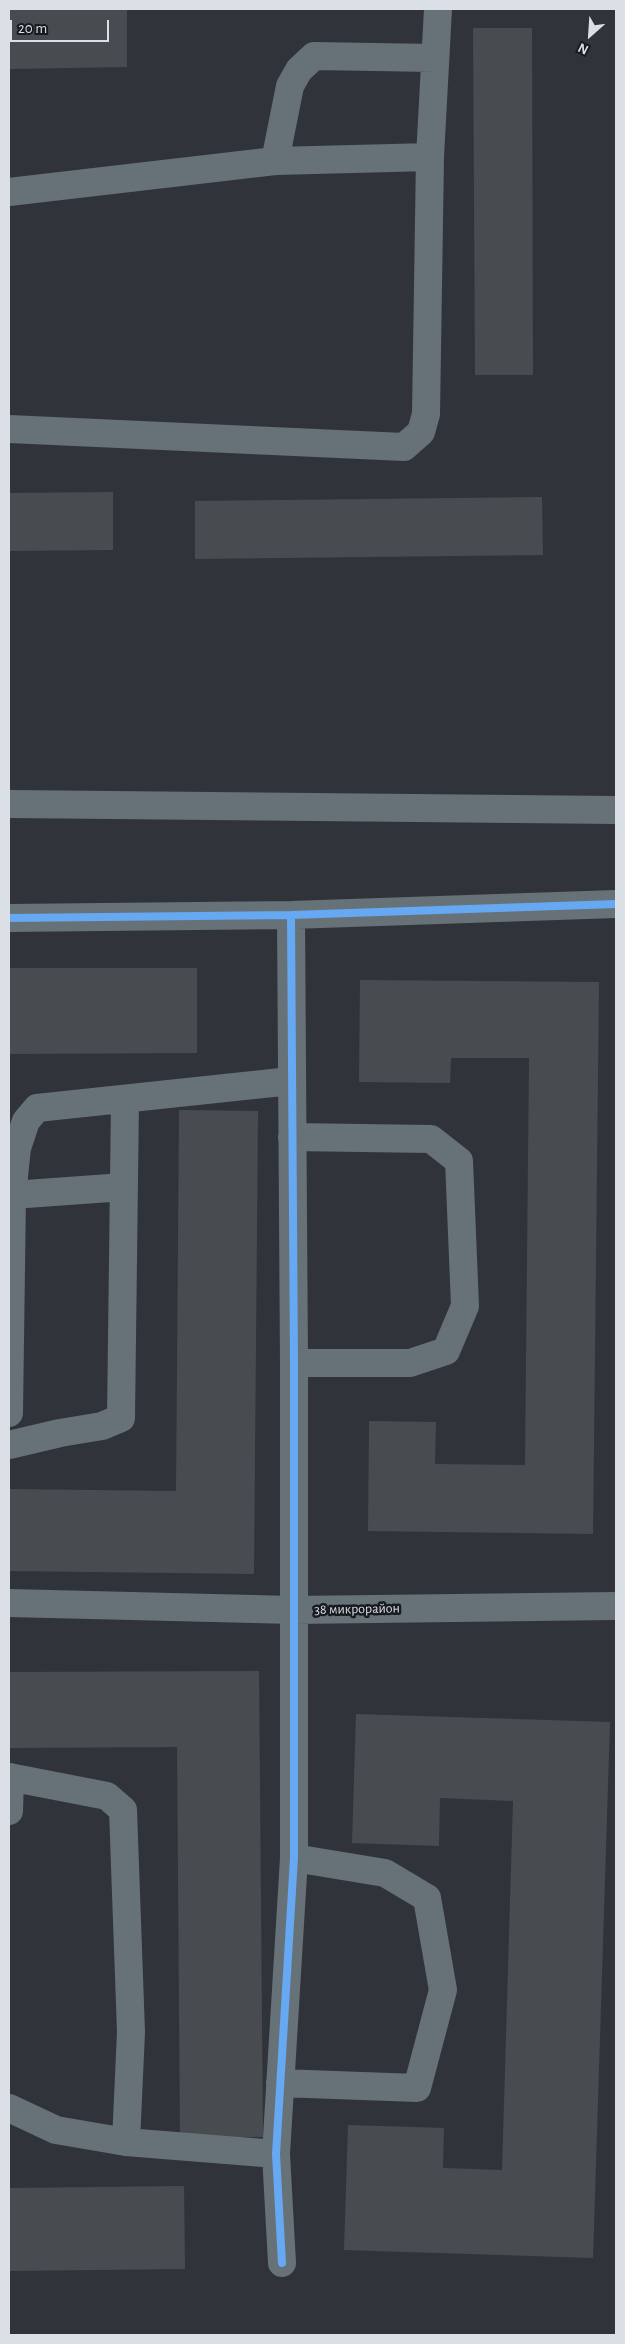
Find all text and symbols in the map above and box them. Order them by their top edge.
scale bar [12,10,111,42]
north arrow [565,10,615,60]
text: 20 m [18,21,47,36]
text: N [576,40,591,57]
street label: 38 микрорайон [314,1600,400,1618]

